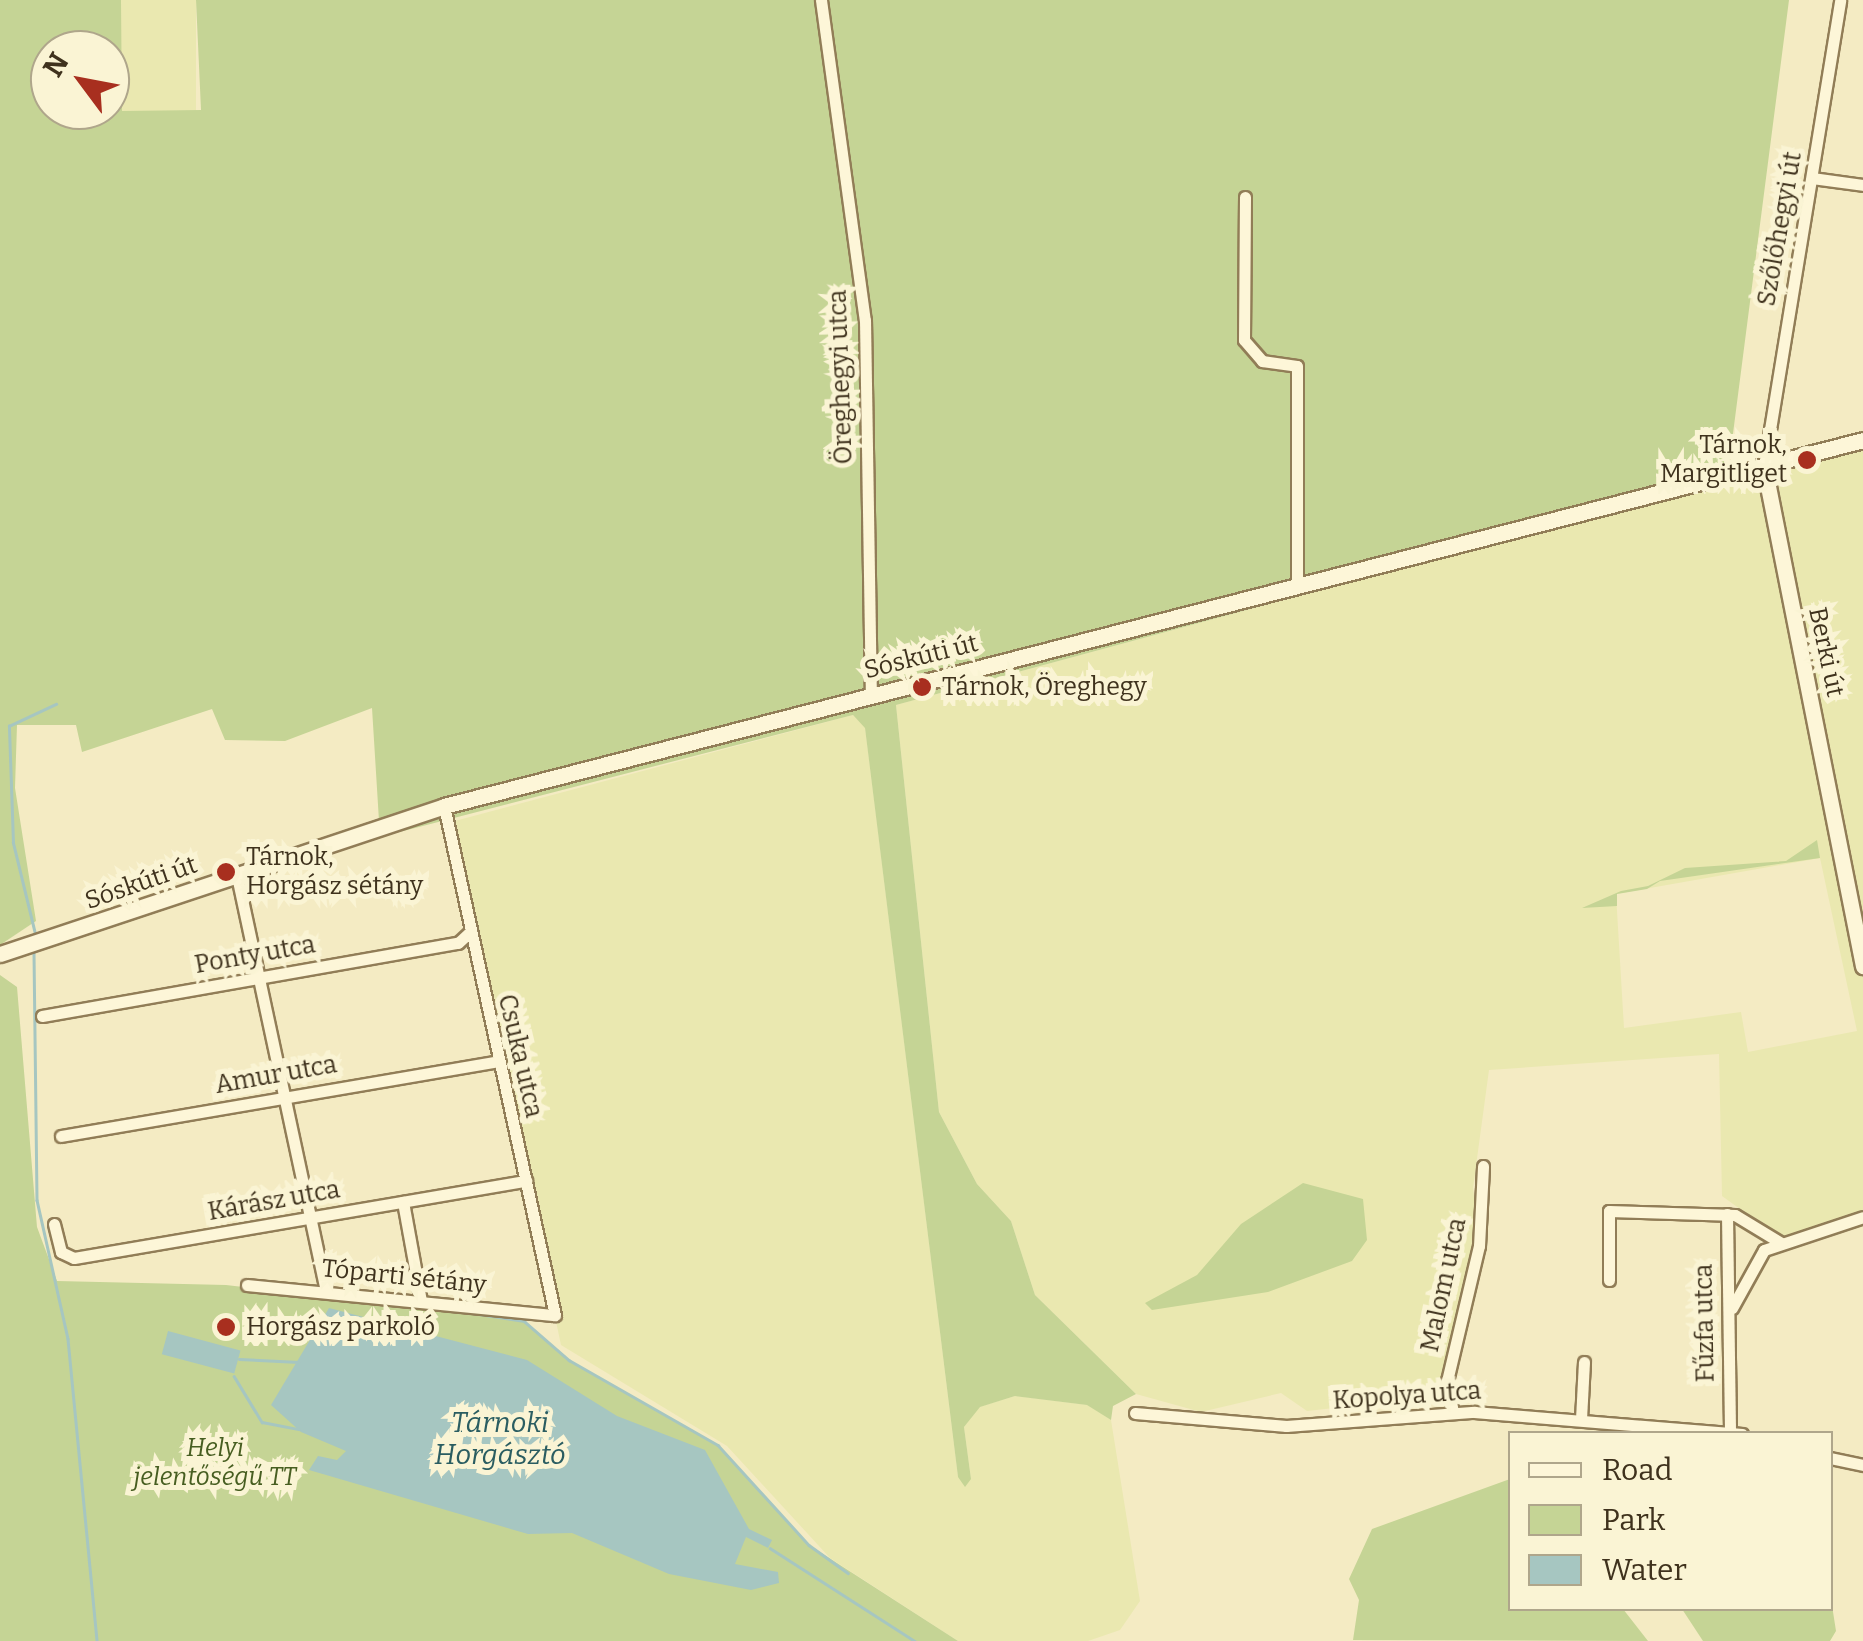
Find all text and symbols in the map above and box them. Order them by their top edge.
north arrow [30,30,130,130]
text: N [36,47,76,83]
street label: Szőlőhegyi út [1752,150,1808,308]
street label: Öreghegyi utca [823,289,859,465]
place label: Tárnok, Margitliget [1660,431,1787,490]
marker: Tárnok, Margitliget [1796,449,1818,471]
street label: Berki út [1802,604,1850,700]
street label: Sóskúti út [861,628,981,686]
place label: Tárnok, Öreghegy [942,672,1147,702]
marker: Tárnok, Öreghegy [911,676,933,698]
place label: Tárnok, Horgász sétány [246,843,423,902]
street label: Sóskúti út [81,850,201,916]
marker: Tárnok, Horgász sétány [215,861,237,883]
street label: Ponty utca [192,930,318,980]
street label: Csuka utca [491,991,549,1121]
street label: Amur utca [213,1050,339,1100]
street label: Kárász utca [206,1175,342,1227]
street label: Malom utca [1415,1215,1473,1355]
street label: Tóparti sétány [320,1253,488,1301]
street label: Fűzfa utca [1689,1263,1721,1383]
place label: Horgász parkoló [246,1312,435,1342]
marker: Horgász parkoló [215,1316,237,1338]
street label: Kopolya utca [1332,1376,1482,1416]
water label: Tárnoki Horgásztó [434,1406,566,1472]
legend [1508,1431,1833,1611]
park label: Helyi jelentőségű TT [134,1434,296,1493]
text: Road [1602,1452,1673,1488]
text: Park [1602,1502,1665,1538]
text: Water [1602,1552,1687,1588]

